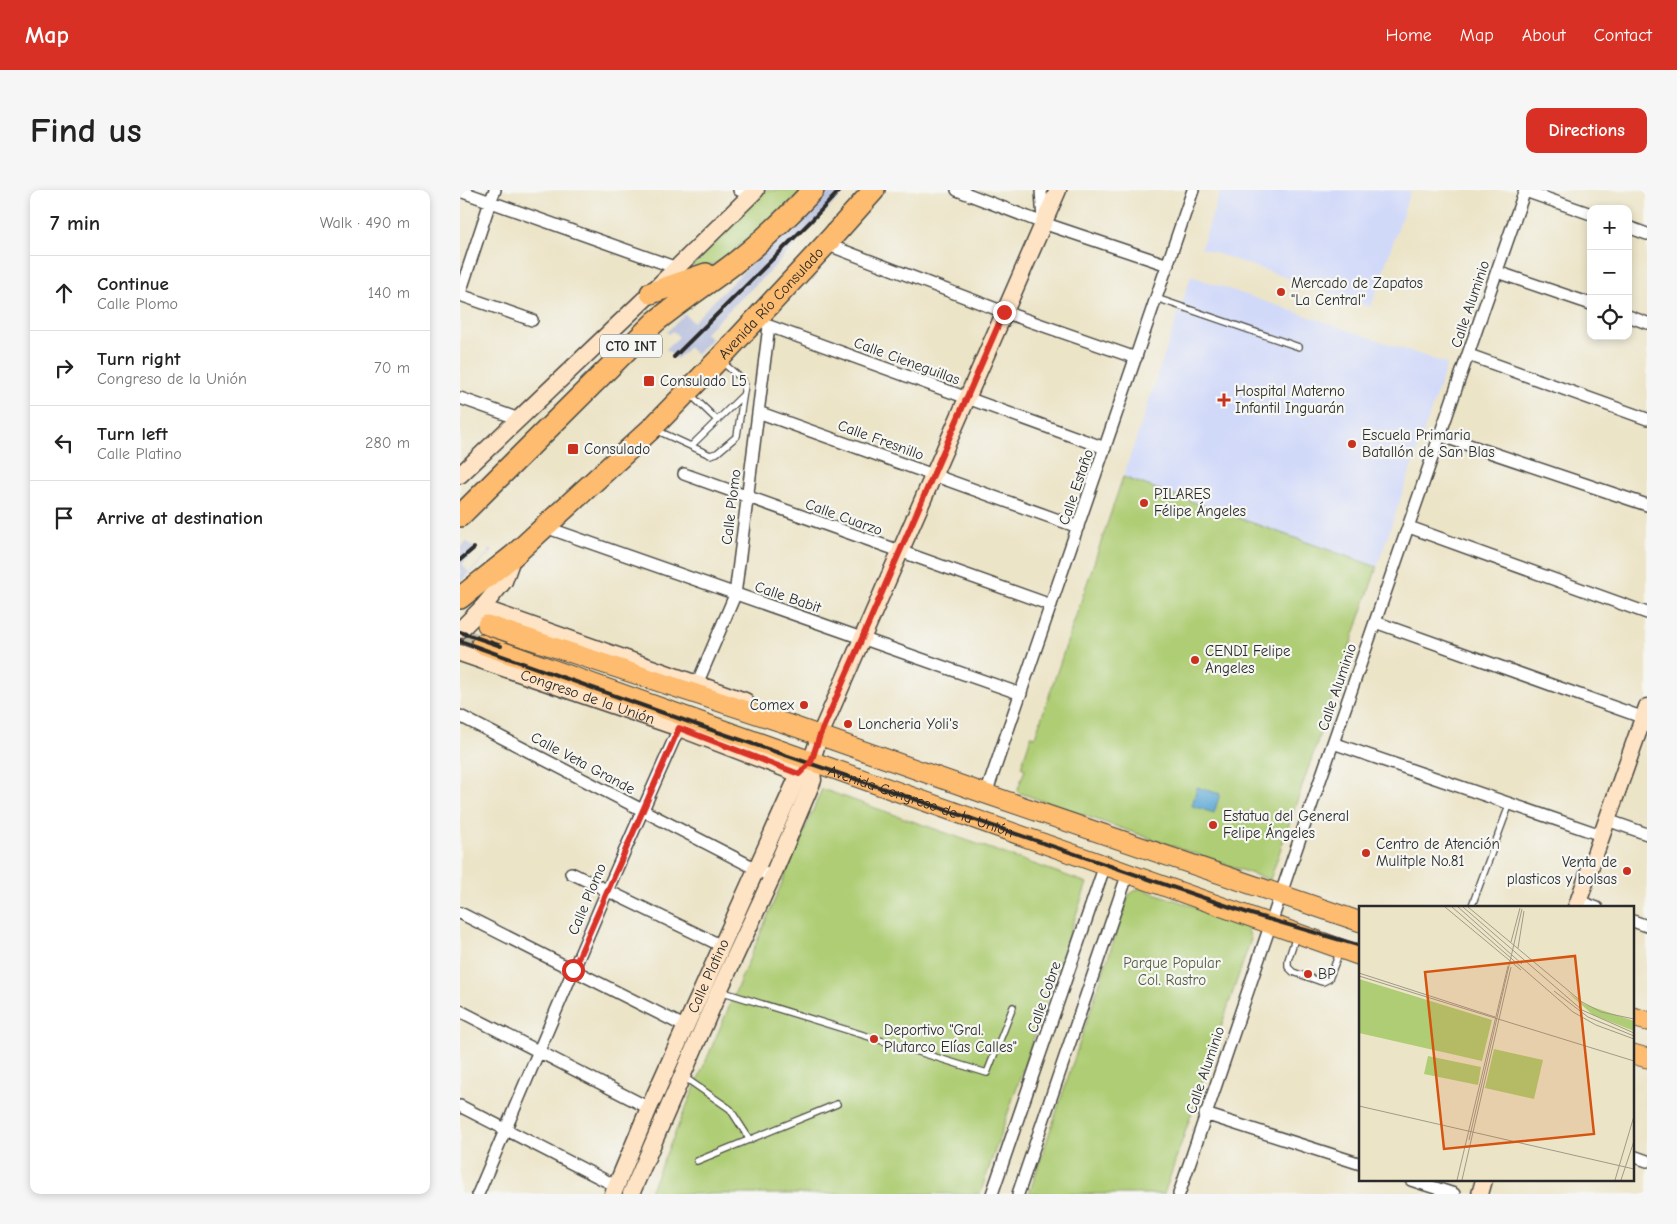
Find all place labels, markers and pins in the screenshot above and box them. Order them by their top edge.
place label: Mercado de Zapatos "La Central" [1291,274,1423,309]
marker: Mercado de Zapatos "La Central" [1275,286,1287,298]
place label: Consulado L5 [660,372,747,390]
marker: Consulado L5 [642,374,656,388]
place label: Hospital Materno Infantil Inguarán [1235,382,1345,417]
marker: Hospital Materno Infantil Inguarán [1217,393,1231,407]
place label: Escuela Primaria Batallón de San Blas [1362,426,1495,461]
marker: Escuela Primaria Batallón de San Blas [1346,438,1358,450]
place label: Consulado [584,440,650,458]
marker: Consulado [566,442,580,456]
place label: PILARES Félipe Ángeles [1154,485,1246,520]
marker: PILARES Félipe Ángeles [1138,497,1150,509]
place label: CENDI Felipe Angeles [1205,642,1291,677]
marker: CENDI Felipe Angeles [1189,654,1201,666]
place label: Comex [750,696,795,714]
marker: Comex [798,699,810,711]
place label: Loncheria Yoli's [858,715,958,733]
marker: Loncheria Yoli's [842,718,854,730]
place label: Estatua del General Felipe Ángeles [1223,807,1349,842]
marker: Estatua del General Felipe Ángeles [1207,819,1219,831]
place label: Centro de Atención Mulitple No.81 [1376,835,1500,870]
marker: Centro de Atención Mulitple No.81 [1360,847,1372,859]
place label: Venta de plasticos y bolsas [1507,853,1617,888]
marker: Venta de plasticos y bolsas [1621,865,1633,877]
place label: BP [1318,965,1336,983]
marker: BP [1302,968,1314,980]
place label: Deportivo "Gral. Plutarco Elías Calles" [884,1021,1017,1056]
marker: Deportivo "Gral. Plutarco Elías Calles" [868,1033,880,1045]

